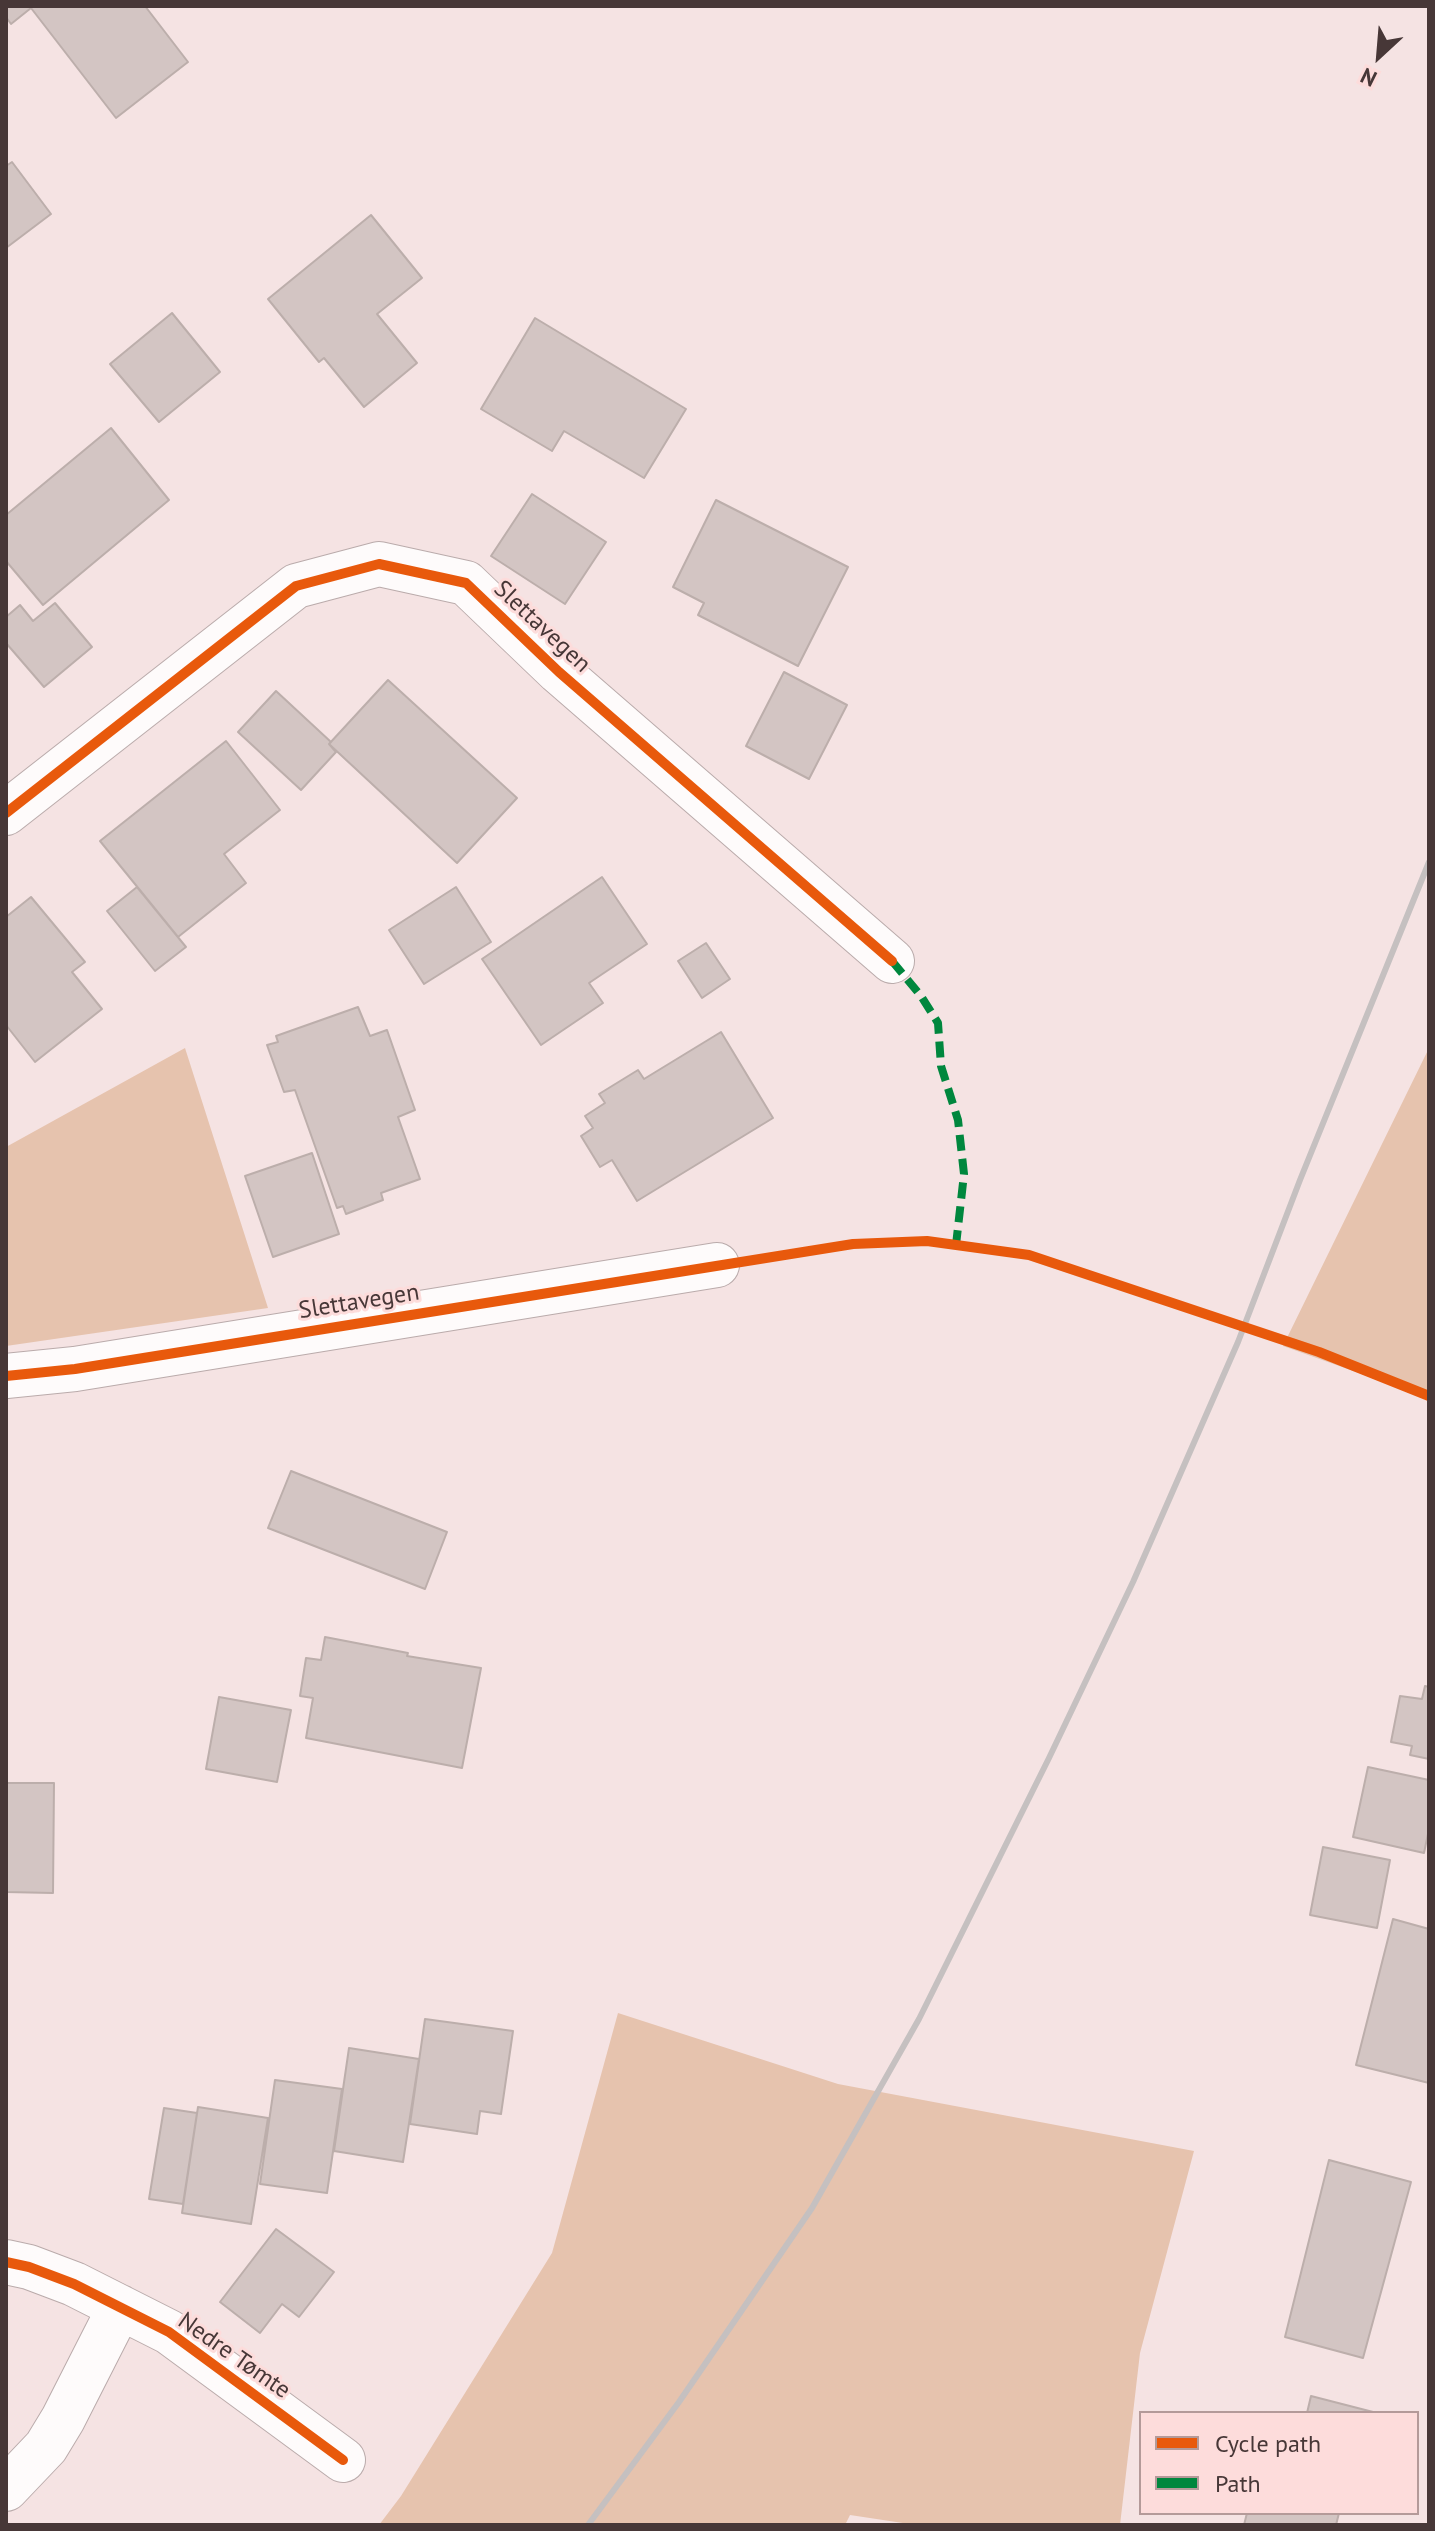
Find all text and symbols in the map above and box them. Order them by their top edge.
north arrow [1339,16,1419,96]
text: N [1356,62,1381,93]
street label: Slettavegen [488,575,596,679]
street label: Slettavegen [297,1278,421,1326]
street label: Nedre Tømte [172,2307,296,2405]
legend [1139,2411,1419,2515]
text: Cycle path [1215,2428,1321,2459]
text: Path [1215,2468,1261,2499]

